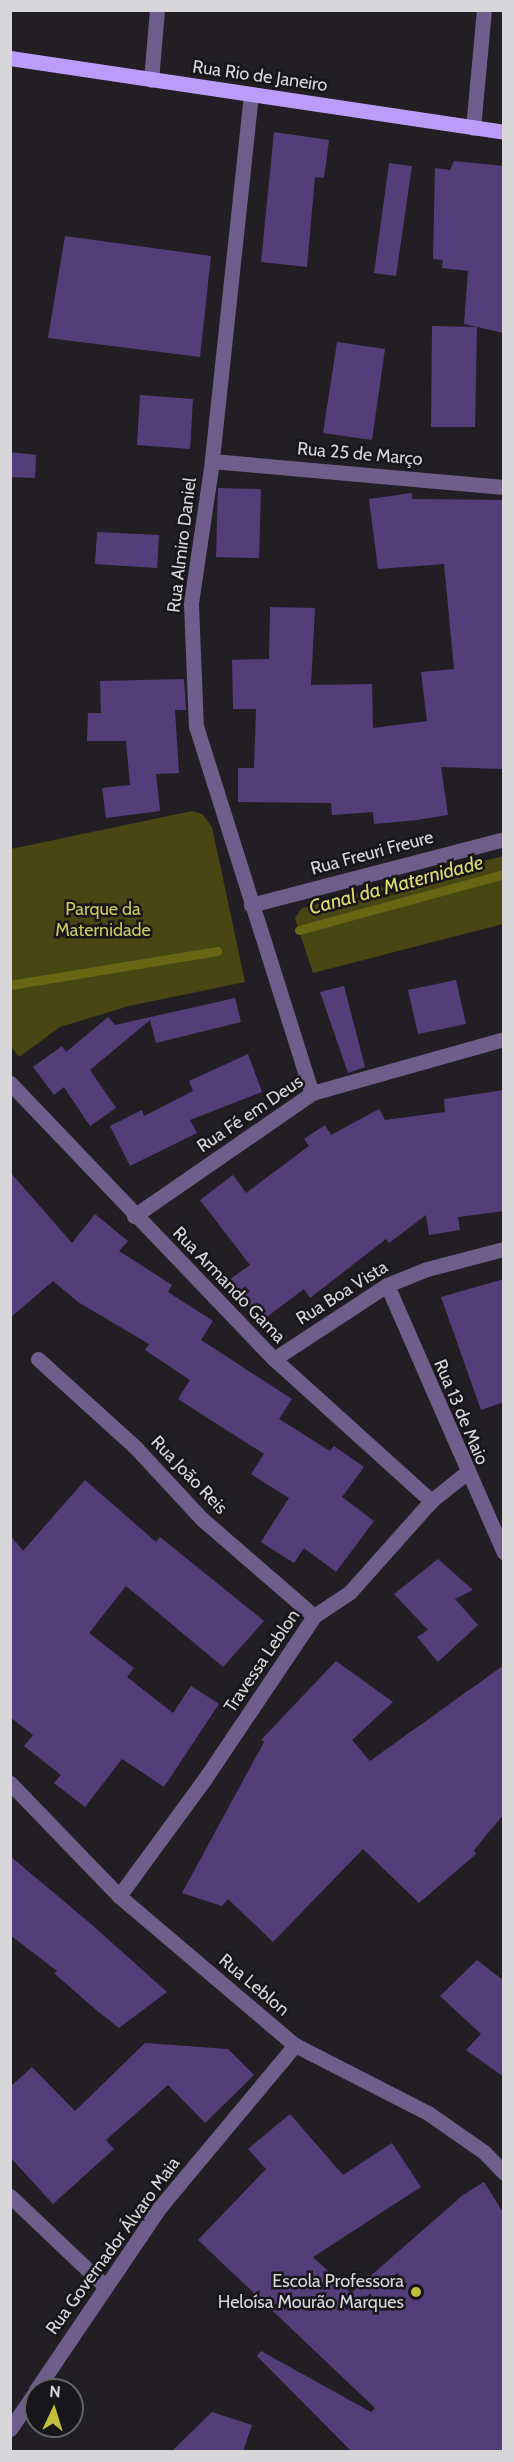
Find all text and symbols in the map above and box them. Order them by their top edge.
street label: Rua Rio de Janeiro [191,56,329,96]
street label: Rua 25 de Março [296,438,424,470]
street label: Rua Almiro Daniel [163,476,201,614]
street label: Rua Freuri Freure [308,826,436,880]
water label: Canal da Maternidade [306,850,486,920]
park label: Parque da Maternidade [55,899,151,942]
street label: Rua Fé em Deus [193,1071,307,1157]
street label: Rua Armando Gama [168,1222,290,1348]
street label: Rua Boa Vista [292,1256,392,1330]
street label: Rua 13 de Maio [429,1356,493,1468]
street label: Rua João Reis [146,1431,232,1519]
street label: Travessa Leblon [220,1605,304,1717]
street label: Rua Leblon [215,1949,293,2021]
street label: Rua Governador Álvaro Maia [41,2153,185,2339]
place label: Escola Professora Heloísa Mourão Marques [218,2271,404,2314]
marker: Escola Professora Heloísa Mourão Marques [409,2285,423,2299]
north arrow [24,2378,84,2438]
text: N [49,2382,61,2401]

